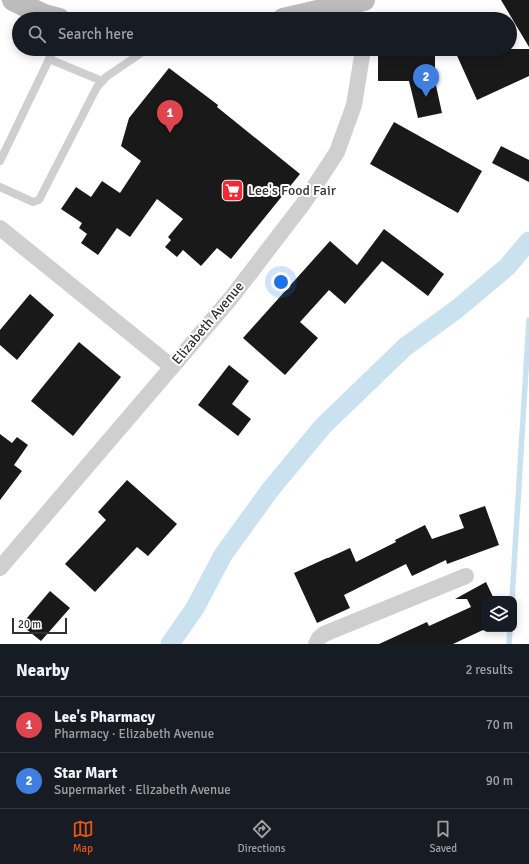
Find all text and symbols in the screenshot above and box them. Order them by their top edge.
search box [12,12,517,56]
icon: search [26,23,48,45]
text: Search here [58,25,134,43]
pin: 2 [413,64,439,97]
pin: 1 [157,100,183,133]
supermarket icon: Lee's Food Fair [220,177,246,203]
place label: Lee's Food Fair [248,182,337,199]
your location [271,272,291,292]
street label: Elizabeth Avenue [168,278,248,368]
map controls [481,596,517,632]
button: layers [481,596,517,632]
scale bar [12,616,67,635]
text: 20 m [18,618,41,631]
text: Nearby [16,660,69,681]
text: 2 results [465,662,513,678]
text: Lee's Pharmacy [54,708,155,726]
text: 1 [25,717,33,733]
text: 70 m [486,717,513,733]
text: Pharmacy · Elizabeth Avenue [54,726,214,742]
text: Star Mart [54,764,117,782]
text: 2 [25,773,33,789]
text: 90 m [486,773,513,789]
text: Supermarket · Elizabeth Avenue [54,782,231,798]
tab: Map [72,818,94,855]
tab: Directions [238,818,286,855]
tab: Saved [429,818,457,855]

